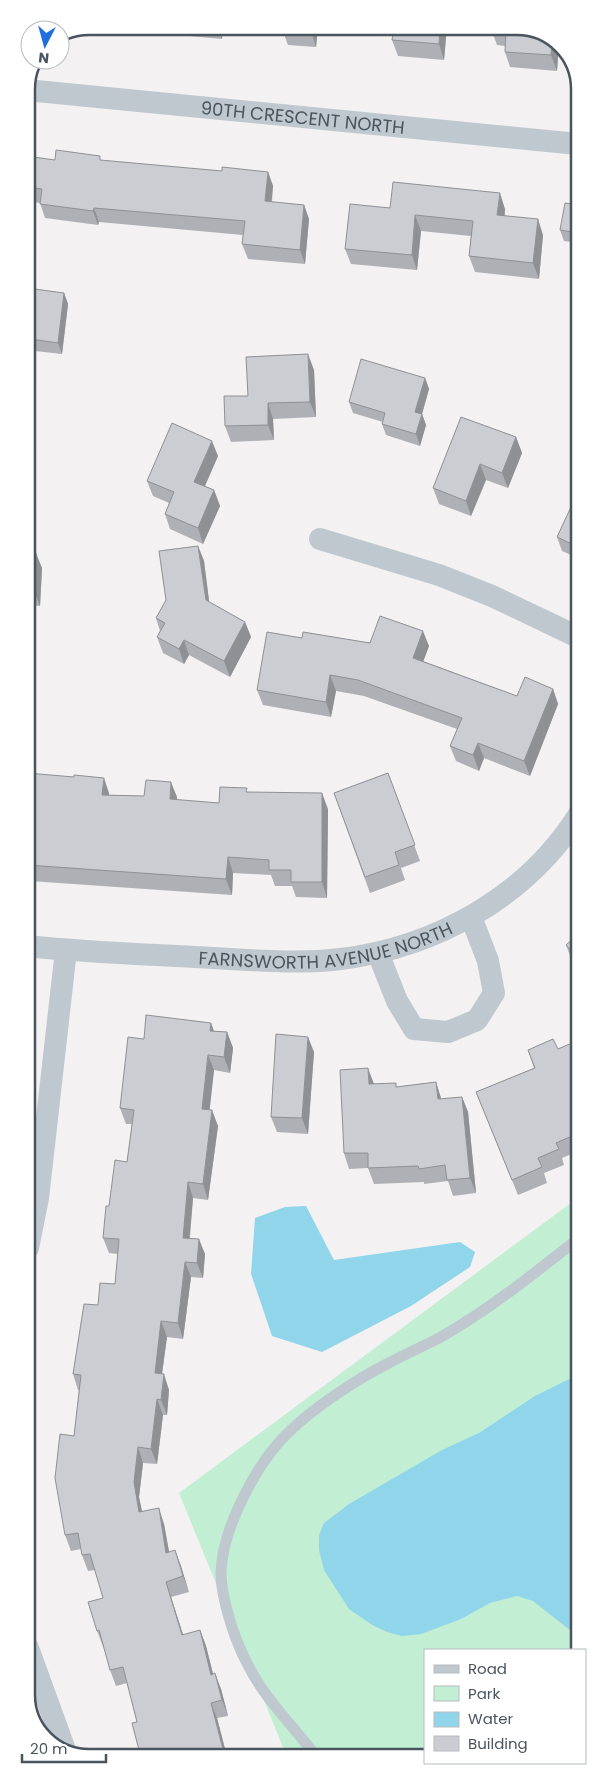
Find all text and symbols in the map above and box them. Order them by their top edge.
north arrow [20,20,70,70]
text: N [37,47,50,68]
street label: 90TH CRESCENT NORTH [200,95,406,139]
street label: FARNSWORTH AVENUE NORTH [198,915,456,974]
legend [424,1649,586,1764]
text: Road [468,1658,507,1679]
text: Park [468,1683,500,1704]
text: Water [468,1708,514,1729]
scale bar [22,1732,106,1764]
text: Building [468,1733,528,1754]
text: 20 m [30,1738,68,1759]

